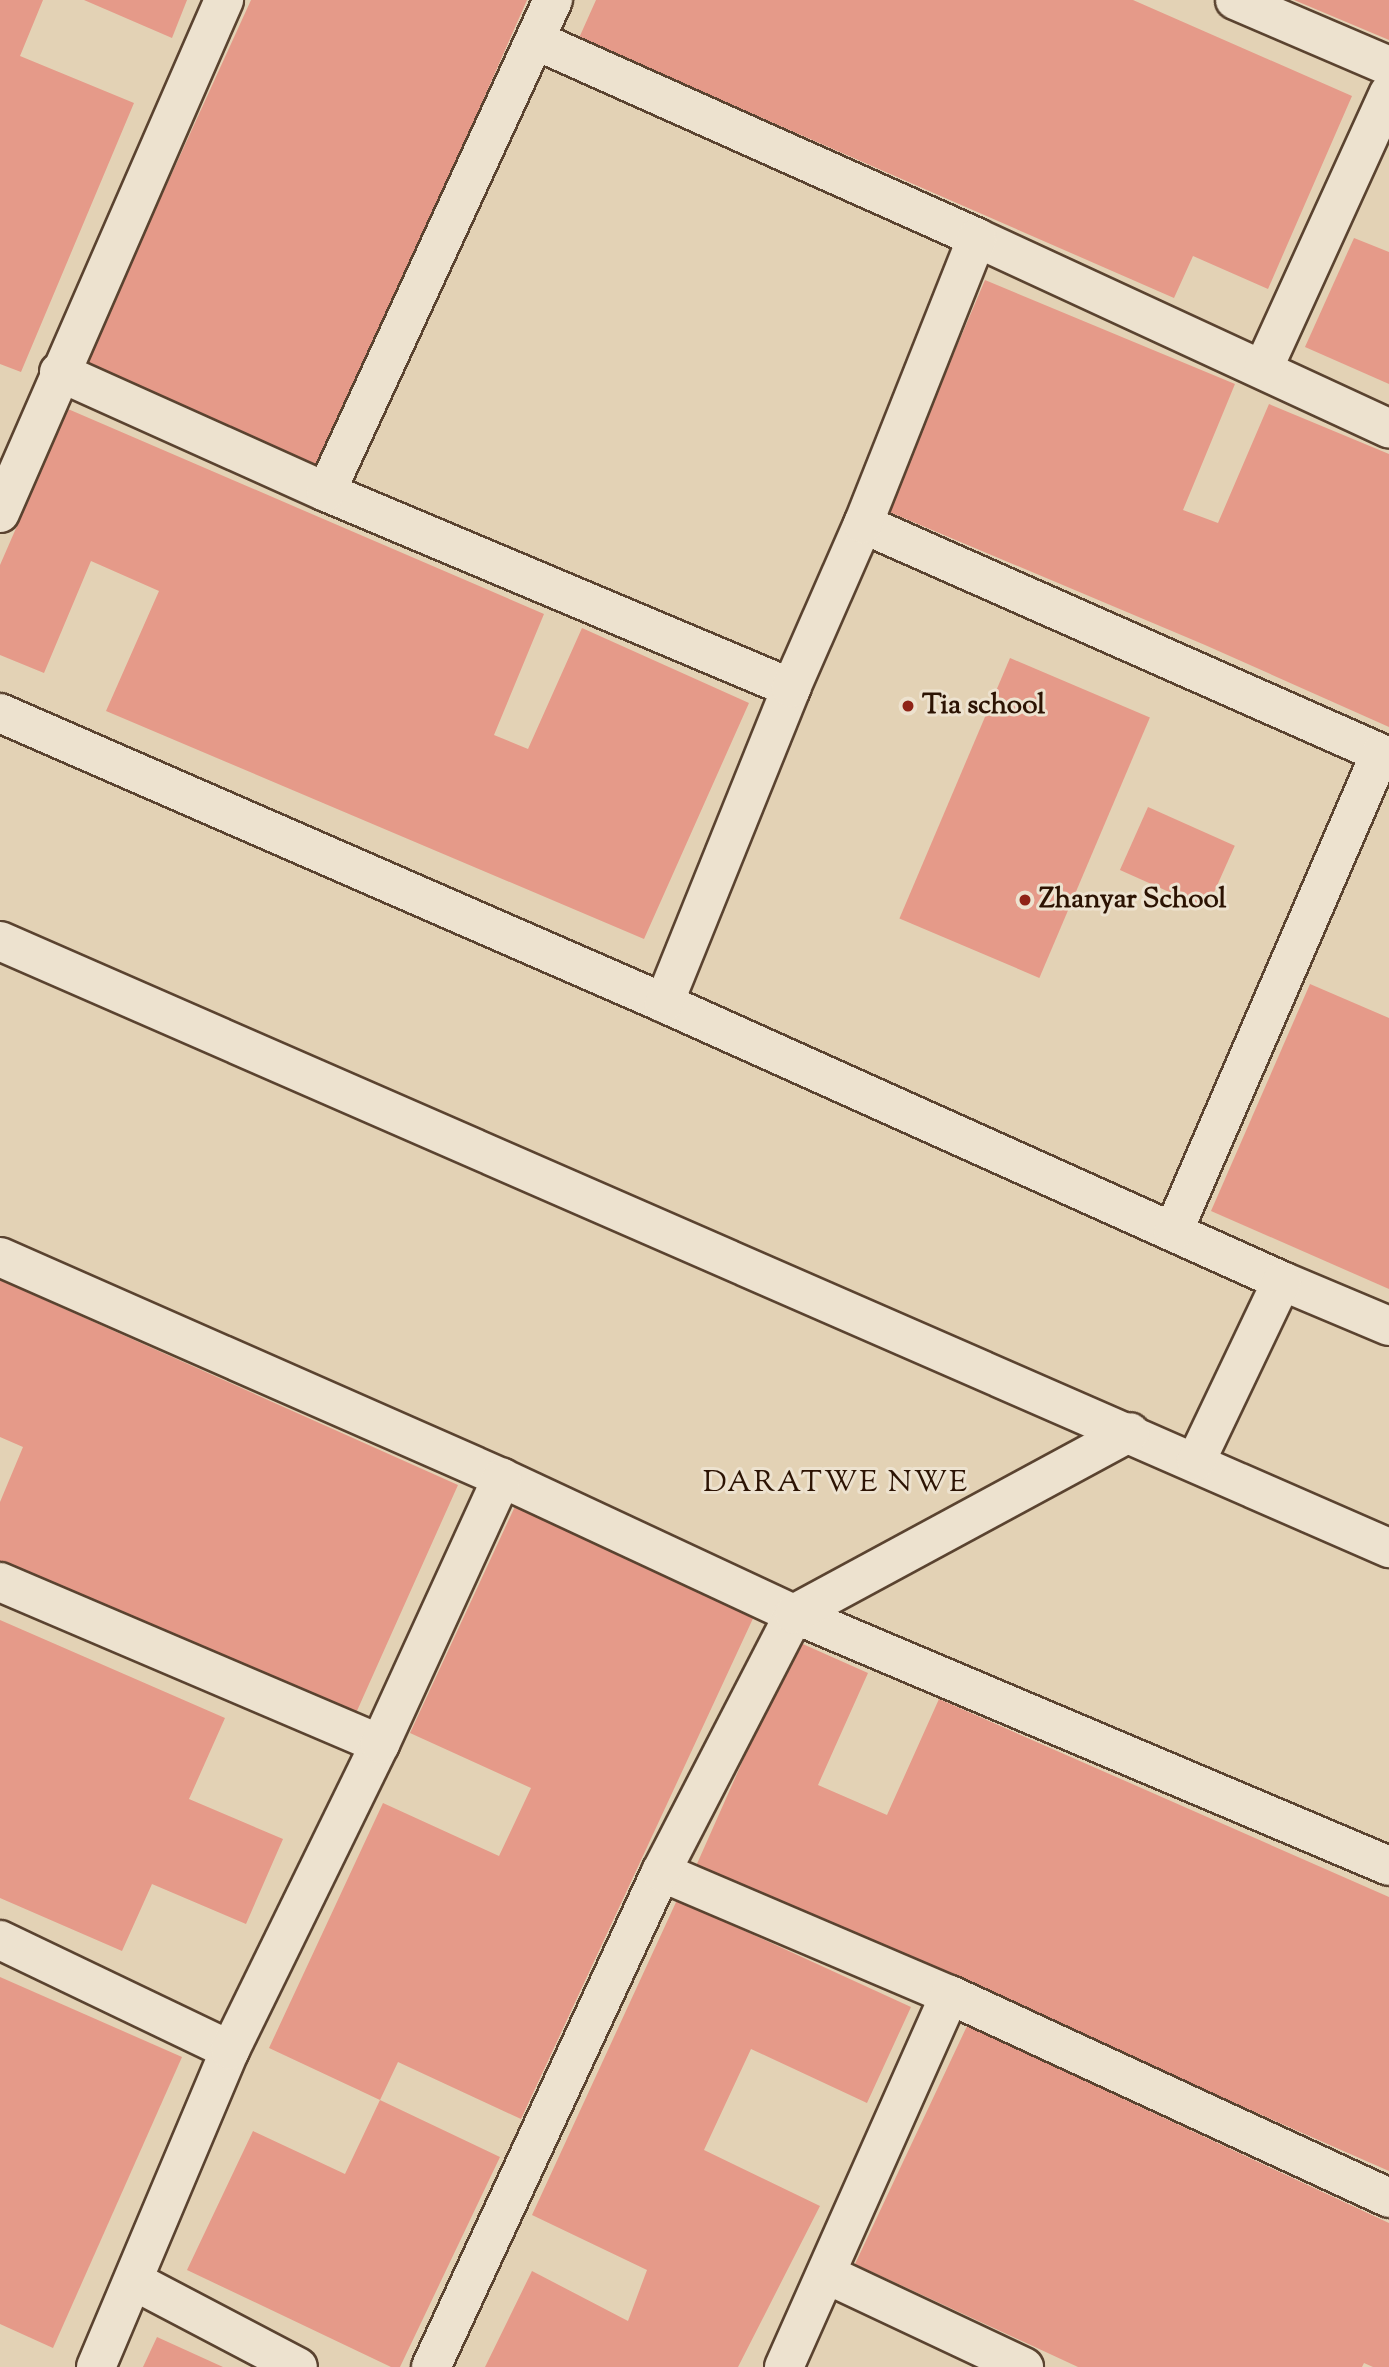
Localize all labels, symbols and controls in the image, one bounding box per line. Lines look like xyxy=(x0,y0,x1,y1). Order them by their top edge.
place label: Tia school xyxy=(922,689,1045,723)
marker: Tia school xyxy=(900,698,916,714)
place label: Zhanyar School xyxy=(1039,883,1226,917)
marker: Zhanyar School xyxy=(1017,892,1033,908)
district label: DARATWE NWE xyxy=(704,1466,968,1502)

